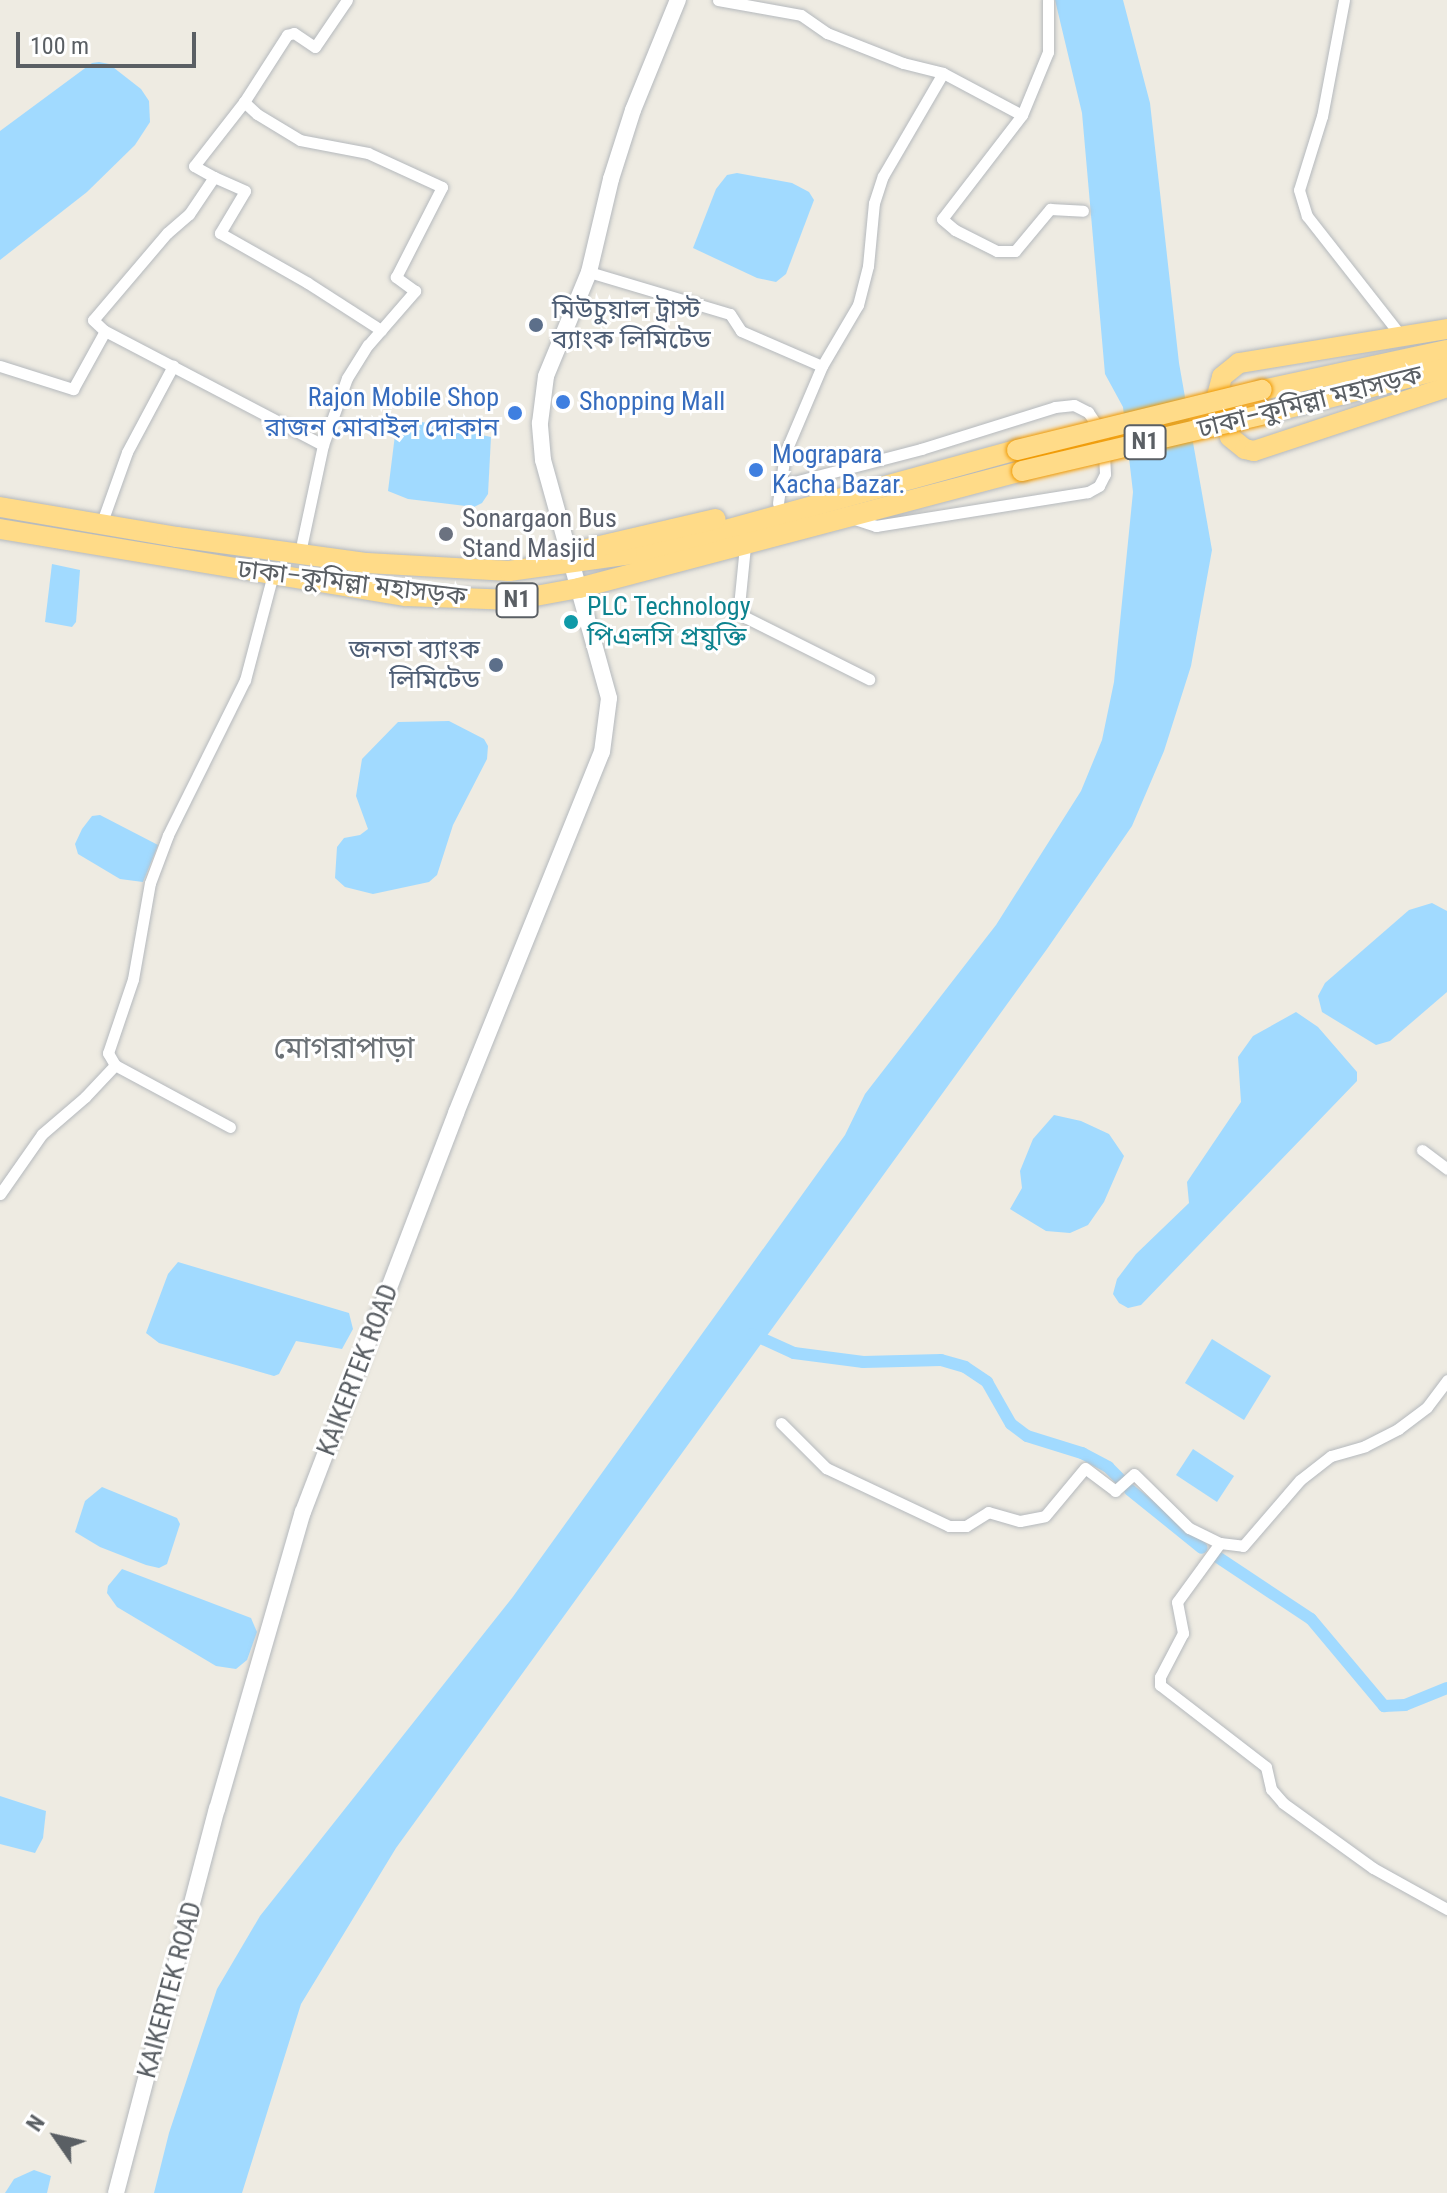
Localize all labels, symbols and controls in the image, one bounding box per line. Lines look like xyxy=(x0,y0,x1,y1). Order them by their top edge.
scale bar xyxy=(20,16,200,66)
text: 100 m xyxy=(30,32,89,60)
place label: মিউচুয়াল ট্রাস্ট ব্যাংক লিমিটেড xyxy=(552,294,711,356)
marker: মিউচুয়াল ট্রাস্ট ব্যাংক লিমিটেড xyxy=(527,316,545,334)
street label: ঢাকা–কুমিল্লা মহাসড়ক xyxy=(1194,359,1426,445)
place label: Rajon Mobile Shop রাজন মোবাইল দোকান xyxy=(265,382,499,444)
place label: Shopping Mall xyxy=(579,386,725,418)
marker: Shopping Mall xyxy=(554,393,572,411)
marker: Rajon Mobile Shop রাজন মোবাইল দোকান xyxy=(506,404,524,422)
road number: N1 xyxy=(1123,422,1167,462)
place label: Mograpara Kacha Bazar. xyxy=(772,439,905,500)
marker: Mograpara Kacha Bazar. xyxy=(747,461,765,479)
place label: Sonargaon Bus Stand Masjid xyxy=(462,503,617,564)
marker: Sonargaon Bus Stand Masjid xyxy=(437,525,455,543)
street label: ঢাকা–কুমিল্লা মহাসড়ক xyxy=(236,553,468,613)
road number: N1 xyxy=(495,580,539,620)
place label: PLC Technology পিএলসি প্রযুক্তি xyxy=(587,591,751,652)
marker: PLC Technology পিএলসি প্রযুক্তি xyxy=(562,613,580,631)
place label: জনতা ব্যাংক লিমিটেড xyxy=(349,634,480,696)
marker: জনতা ব্যাংক লিমিটেড xyxy=(487,656,505,674)
district label: মোগরাপাড়া xyxy=(273,1030,415,1066)
street label: KAIKERTEK ROAD xyxy=(311,1280,405,1460)
street label: KAIKERTEK ROAD xyxy=(131,1898,209,2082)
north arrow xyxy=(16,2097,96,2177)
text: N xyxy=(22,2111,50,2136)

